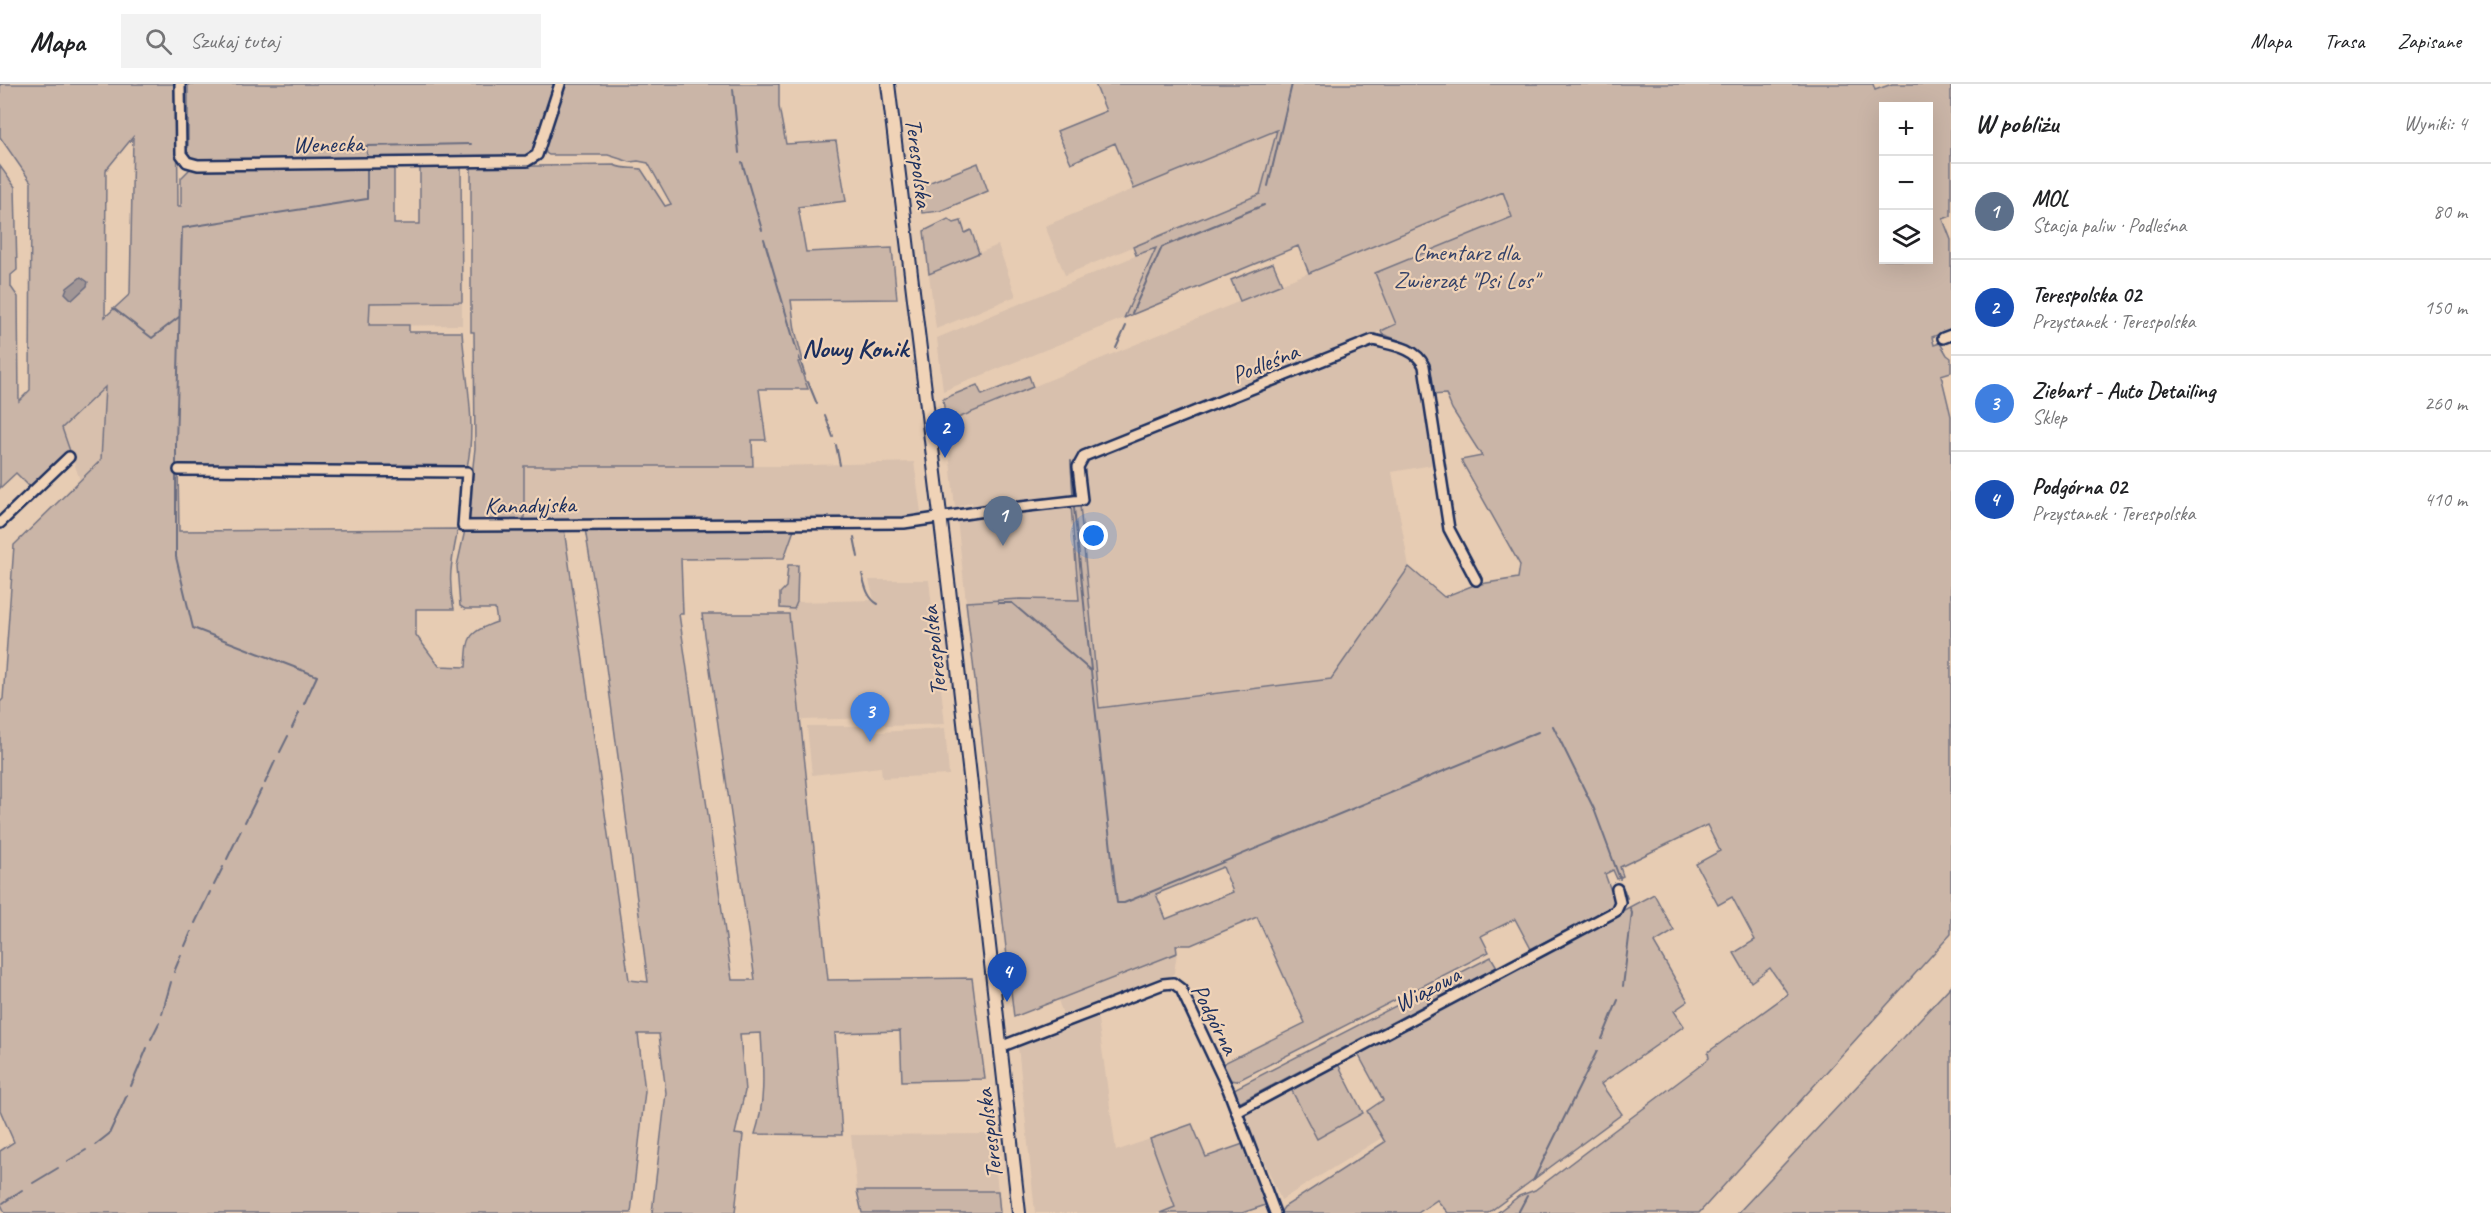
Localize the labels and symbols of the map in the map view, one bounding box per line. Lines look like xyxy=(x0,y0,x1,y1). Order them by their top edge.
street label: Terespolska xyxy=(899,116,940,211)
street label: Wenecka xyxy=(292,128,366,160)
park label: Cmentarz dla Zwierząt "Psi Los" xyxy=(1394,237,1543,295)
district label: Nowy Konik xyxy=(802,331,911,365)
street label: Podleśna xyxy=(1227,335,1304,390)
pin: 2 xyxy=(926,408,964,458)
street label: Kanadyjska xyxy=(484,489,578,521)
pin: 1 xyxy=(984,496,1022,546)
your location xyxy=(1079,521,1108,550)
street label: Terespolska xyxy=(914,603,954,697)
pin: 3 xyxy=(850,692,890,742)
pin: 4 xyxy=(988,952,1026,1002)
street label: Wiązowa xyxy=(1389,958,1467,1019)
street label: Podgórna xyxy=(1185,979,1246,1061)
street label: Terespolska xyxy=(968,1086,1009,1181)

